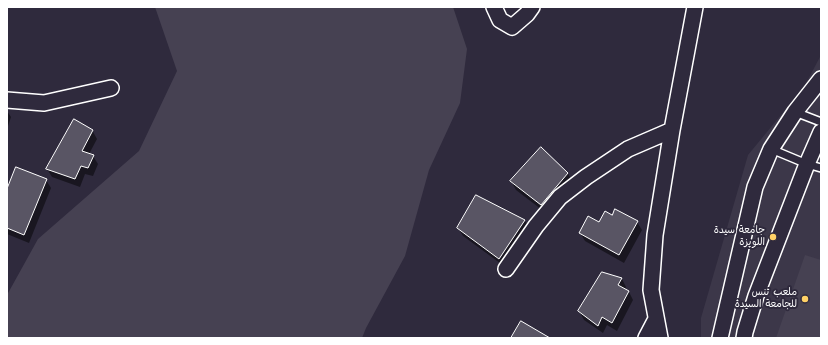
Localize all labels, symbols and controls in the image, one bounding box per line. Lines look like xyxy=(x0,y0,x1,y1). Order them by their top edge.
place label: جامعة سيدة اللويزة xyxy=(714,225,765,248)
marker: جامعة سيدة اللويزة xyxy=(768,232,778,242)
place label: ملعب تنس للجامعة السيدة xyxy=(735,287,797,310)
marker: ملعب تنس للجامعة السيدة xyxy=(800,294,810,304)

